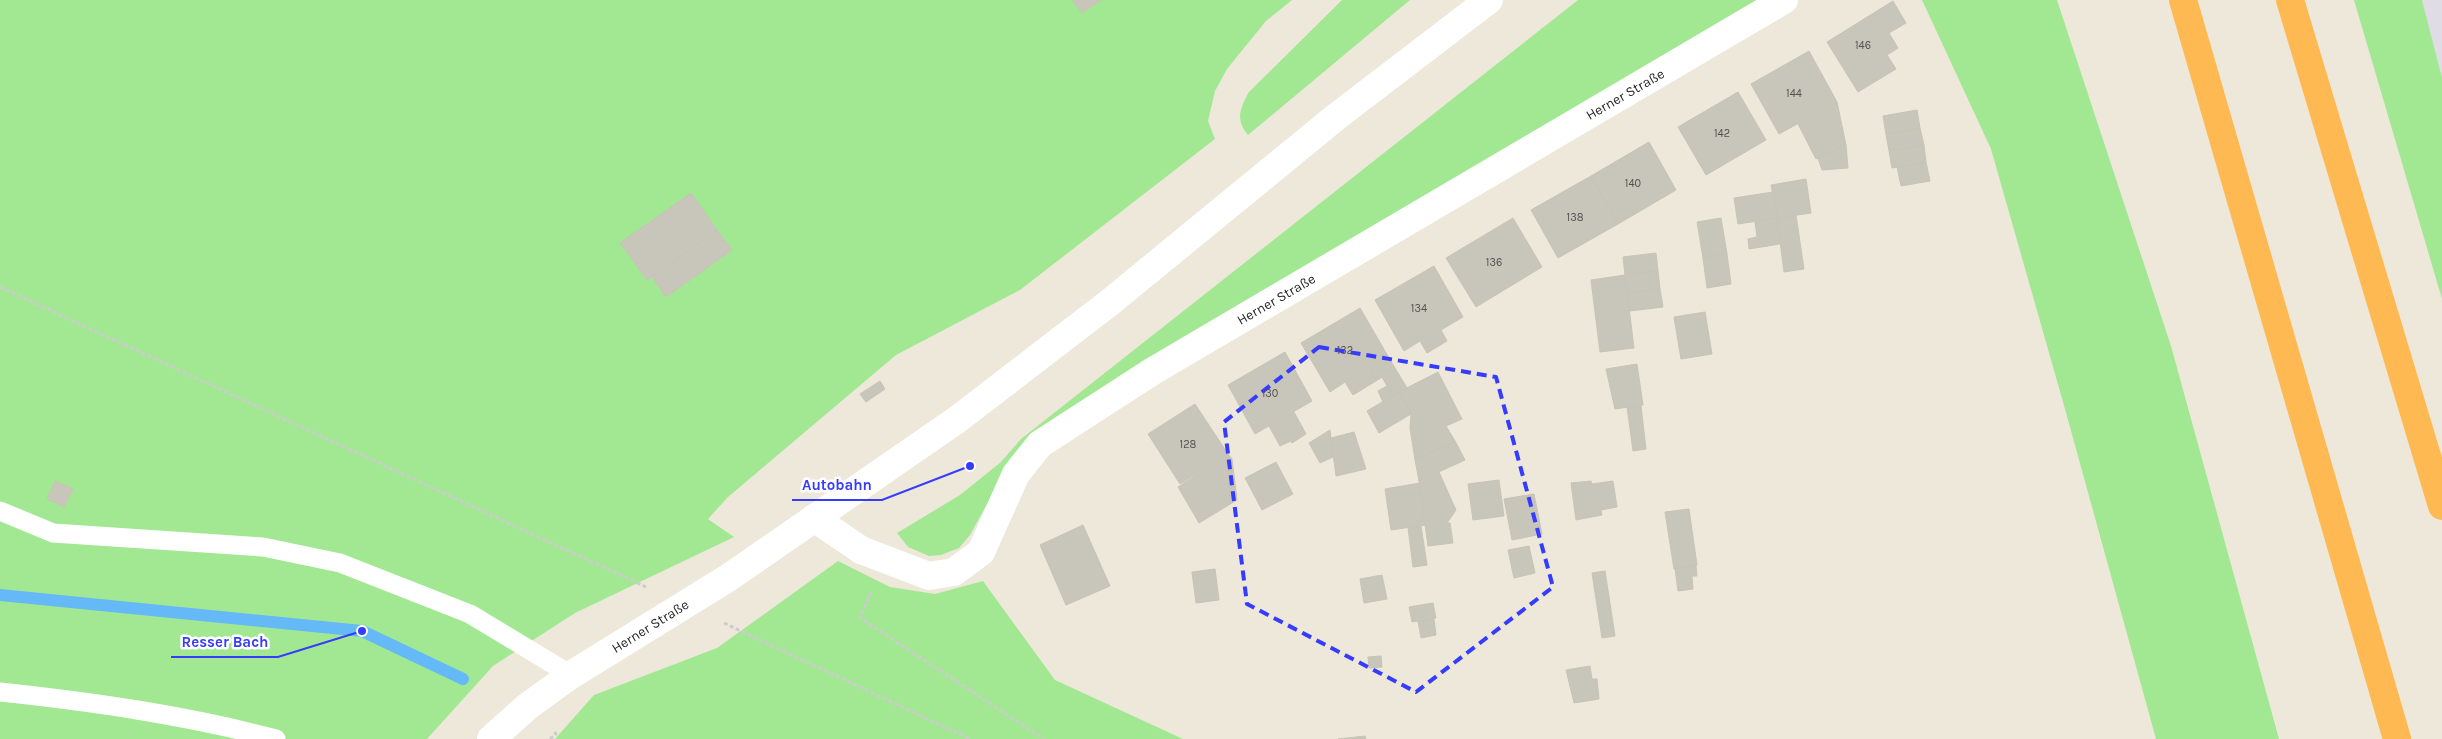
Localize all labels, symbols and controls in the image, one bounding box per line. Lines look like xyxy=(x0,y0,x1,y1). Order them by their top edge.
house number: 146 xyxy=(1855,39,1871,52)
street label: Herner Straße xyxy=(1583,65,1668,124)
house number: 144 xyxy=(1786,87,1802,100)
house number: 142 xyxy=(1714,127,1730,140)
house number: 140 xyxy=(1625,177,1641,190)
house number: 138 xyxy=(1567,211,1584,224)
house number: 136 xyxy=(1486,256,1502,269)
street label: Herner Straße xyxy=(1234,270,1319,329)
house number: 134 xyxy=(1411,302,1427,315)
house number: 132 xyxy=(1337,344,1353,357)
house number: 130 xyxy=(1262,387,1278,400)
house number: 128 xyxy=(1180,438,1197,451)
callout: Autobahn xyxy=(792,470,882,500)
text: Autobahn xyxy=(802,476,872,494)
street label: Herner Straße xyxy=(608,596,692,657)
callout: Resser Bach xyxy=(171,627,278,657)
text: Resser Bach xyxy=(182,633,268,651)

